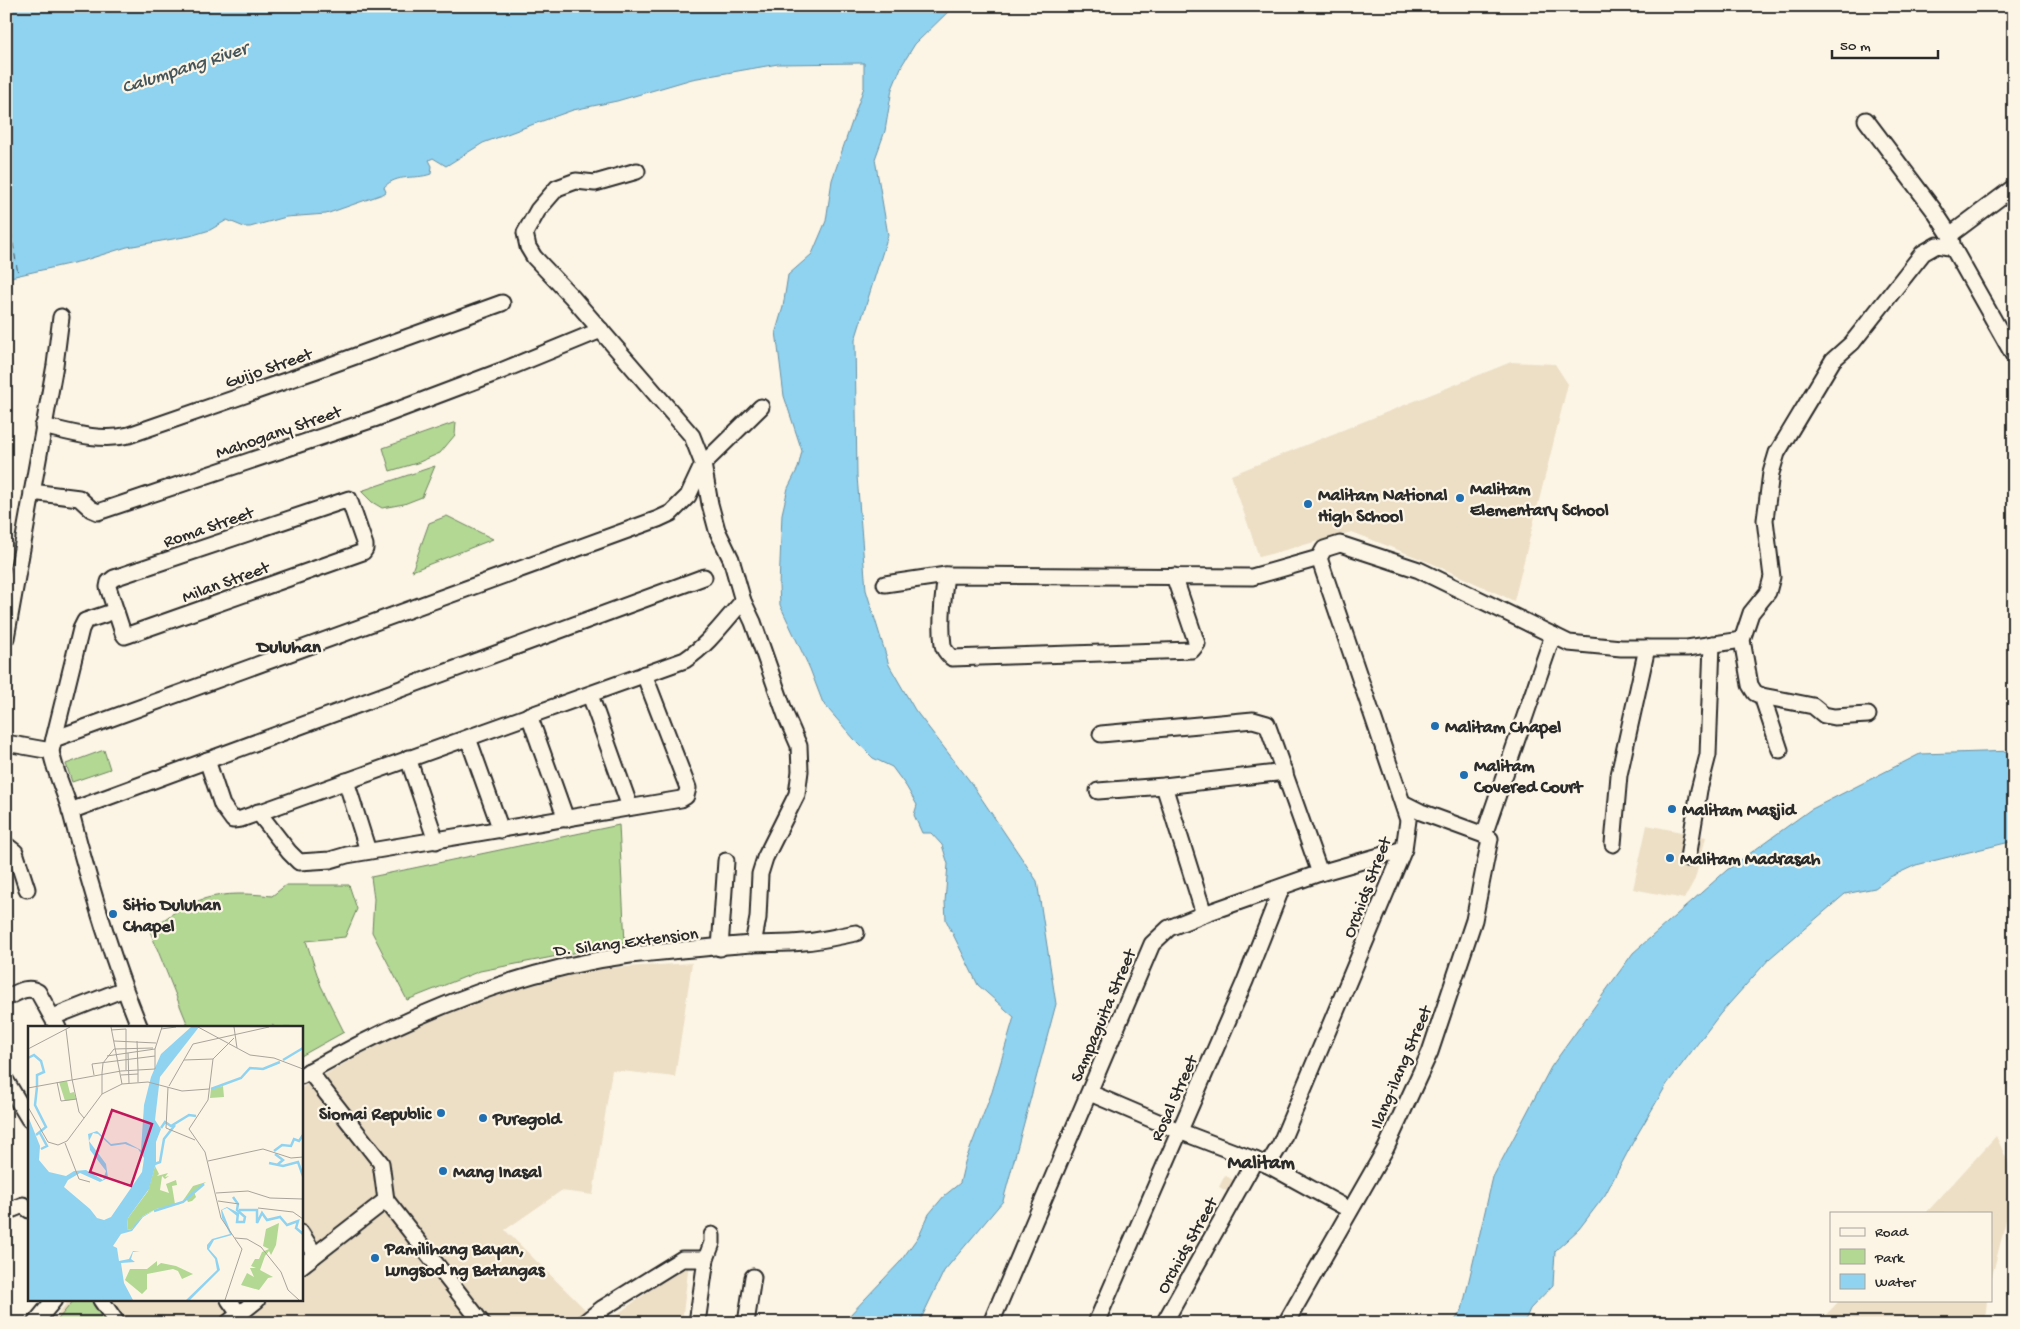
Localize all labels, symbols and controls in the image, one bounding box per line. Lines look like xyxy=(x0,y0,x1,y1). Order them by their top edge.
scale bar xyxy=(1832,28,1939,60)
water label: Calumpang River xyxy=(119,37,255,100)
text: 50 m xyxy=(1840,38,1871,56)
street label: Guijo Street xyxy=(223,344,317,394)
street label: Mahogany Street xyxy=(213,402,346,465)
place label: Malitam Elementary School xyxy=(1470,480,1609,522)
place label: Malitam National High School xyxy=(1318,486,1448,528)
marker: Malitam Elementary School xyxy=(1454,492,1466,504)
marker: Malitam National High School xyxy=(1302,498,1314,510)
street label: Roma Street xyxy=(161,503,258,554)
street label: Milan Street xyxy=(179,557,274,609)
district label: Duluhan xyxy=(255,637,322,660)
place label: Malitam Chapel xyxy=(1445,718,1561,739)
marker: Malitam Chapel xyxy=(1429,720,1441,732)
place label: Malitam Covered Court xyxy=(1473,757,1584,799)
marker: Malitam Covered Court xyxy=(1458,769,1470,781)
place label: Malitam Masjid xyxy=(1682,801,1798,822)
marker: Malitam Masjid xyxy=(1666,803,1678,815)
street label: Orchids Street xyxy=(1339,833,1398,941)
place label: Malitam Madrasah xyxy=(1680,850,1821,871)
marker: Malitam Madrasah xyxy=(1664,852,1676,864)
place label: Sitio Duluhan Chapel xyxy=(122,896,221,938)
marker: Sitio Duluhan Chapel xyxy=(107,908,119,920)
street label: D. Silang Extension xyxy=(552,924,700,963)
street label: Sampaguita Street xyxy=(1067,945,1142,1086)
street label: Ilang-ilang Street xyxy=(1367,1002,1438,1133)
inset map xyxy=(28,1026,302,1302)
street label: Rosal Street xyxy=(1147,1051,1204,1145)
place label: Siomai Republic xyxy=(319,1105,432,1126)
marker: Siomai Republic xyxy=(435,1107,447,1119)
place label: Puregold xyxy=(492,1110,564,1131)
marker: Puregold xyxy=(477,1112,489,1124)
district label: Malitam xyxy=(1227,1153,1295,1176)
place label: Mang Inasal xyxy=(453,1163,542,1184)
marker: Mang Inasal xyxy=(437,1165,449,1177)
street label: Orchids Street xyxy=(1153,1193,1224,1298)
legend xyxy=(1830,1212,1992,1302)
text: Road xyxy=(1875,1224,1909,1242)
place label: Pamilihang Bayan, Lungsod ng Batangas xyxy=(384,1240,546,1282)
text: Park xyxy=(1874,1250,1905,1268)
marker: Pamilihang Bayan, Lungsod ng Batangas xyxy=(369,1252,381,1264)
text: Water xyxy=(1875,1274,1917,1292)

